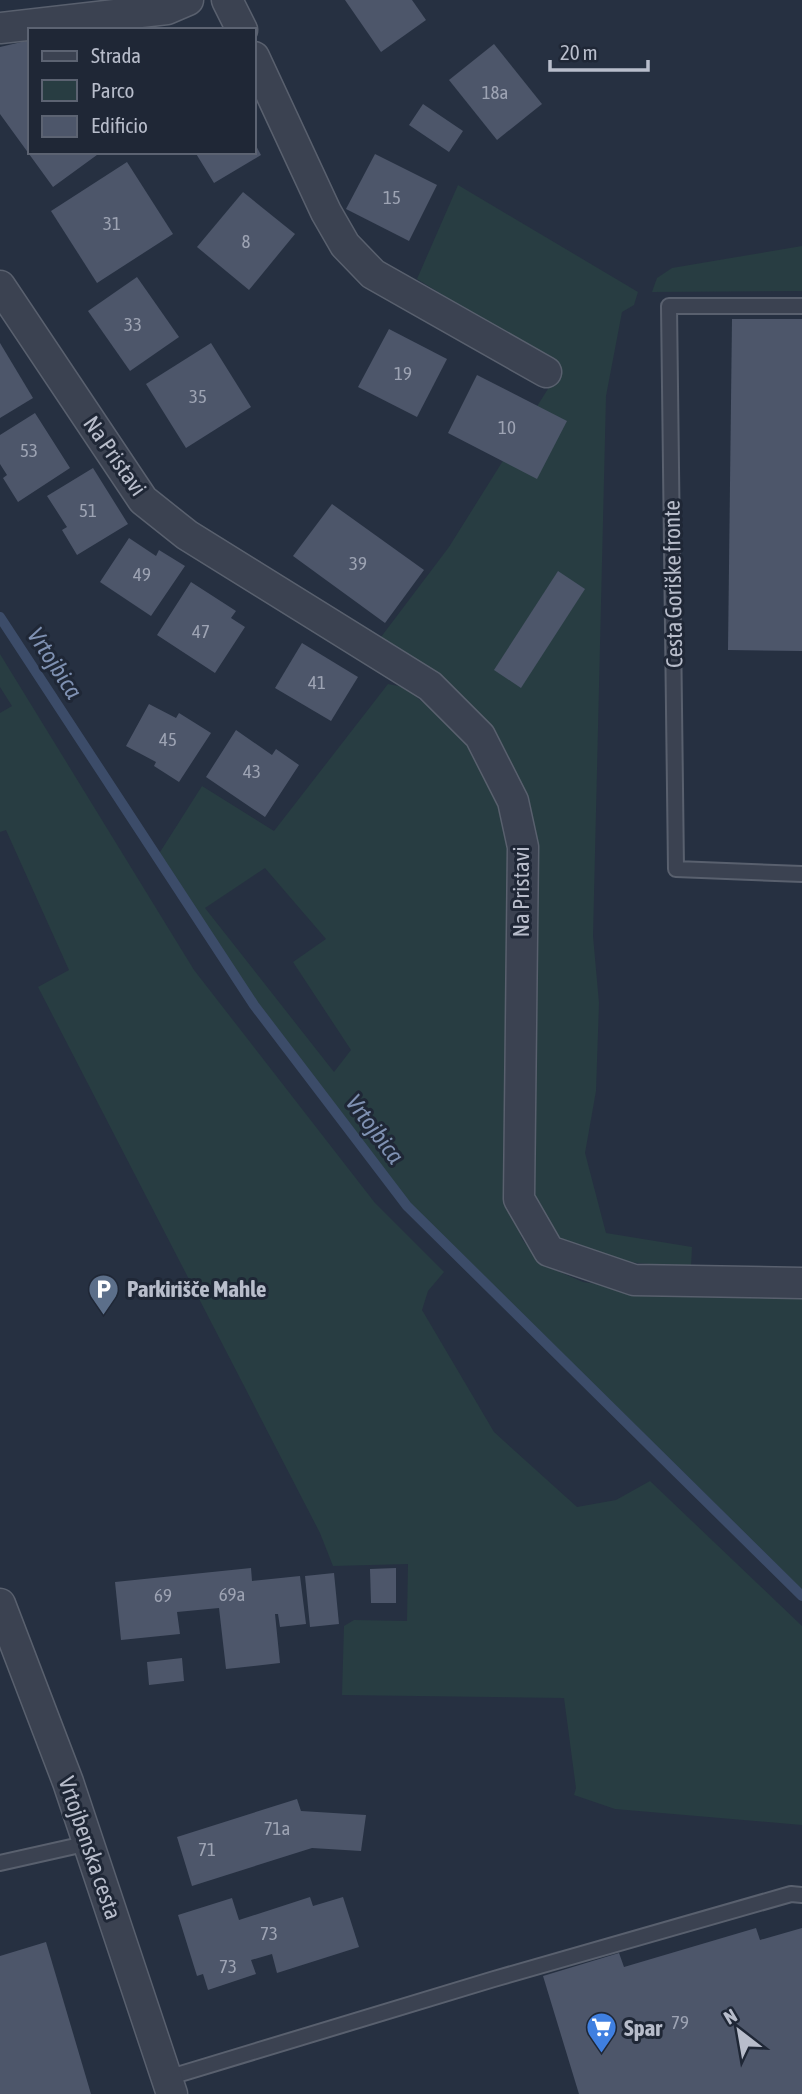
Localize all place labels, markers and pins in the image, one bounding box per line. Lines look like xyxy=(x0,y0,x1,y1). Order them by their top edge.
parking icon: Parkirišče Mahle xyxy=(87,1272,121,1316)
place label: Parkirišče Mahle xyxy=(127,1276,266,1302)
supermarket icon: Spar xyxy=(584,2011,618,2055)
place label: Spar xyxy=(624,2015,663,2041)

